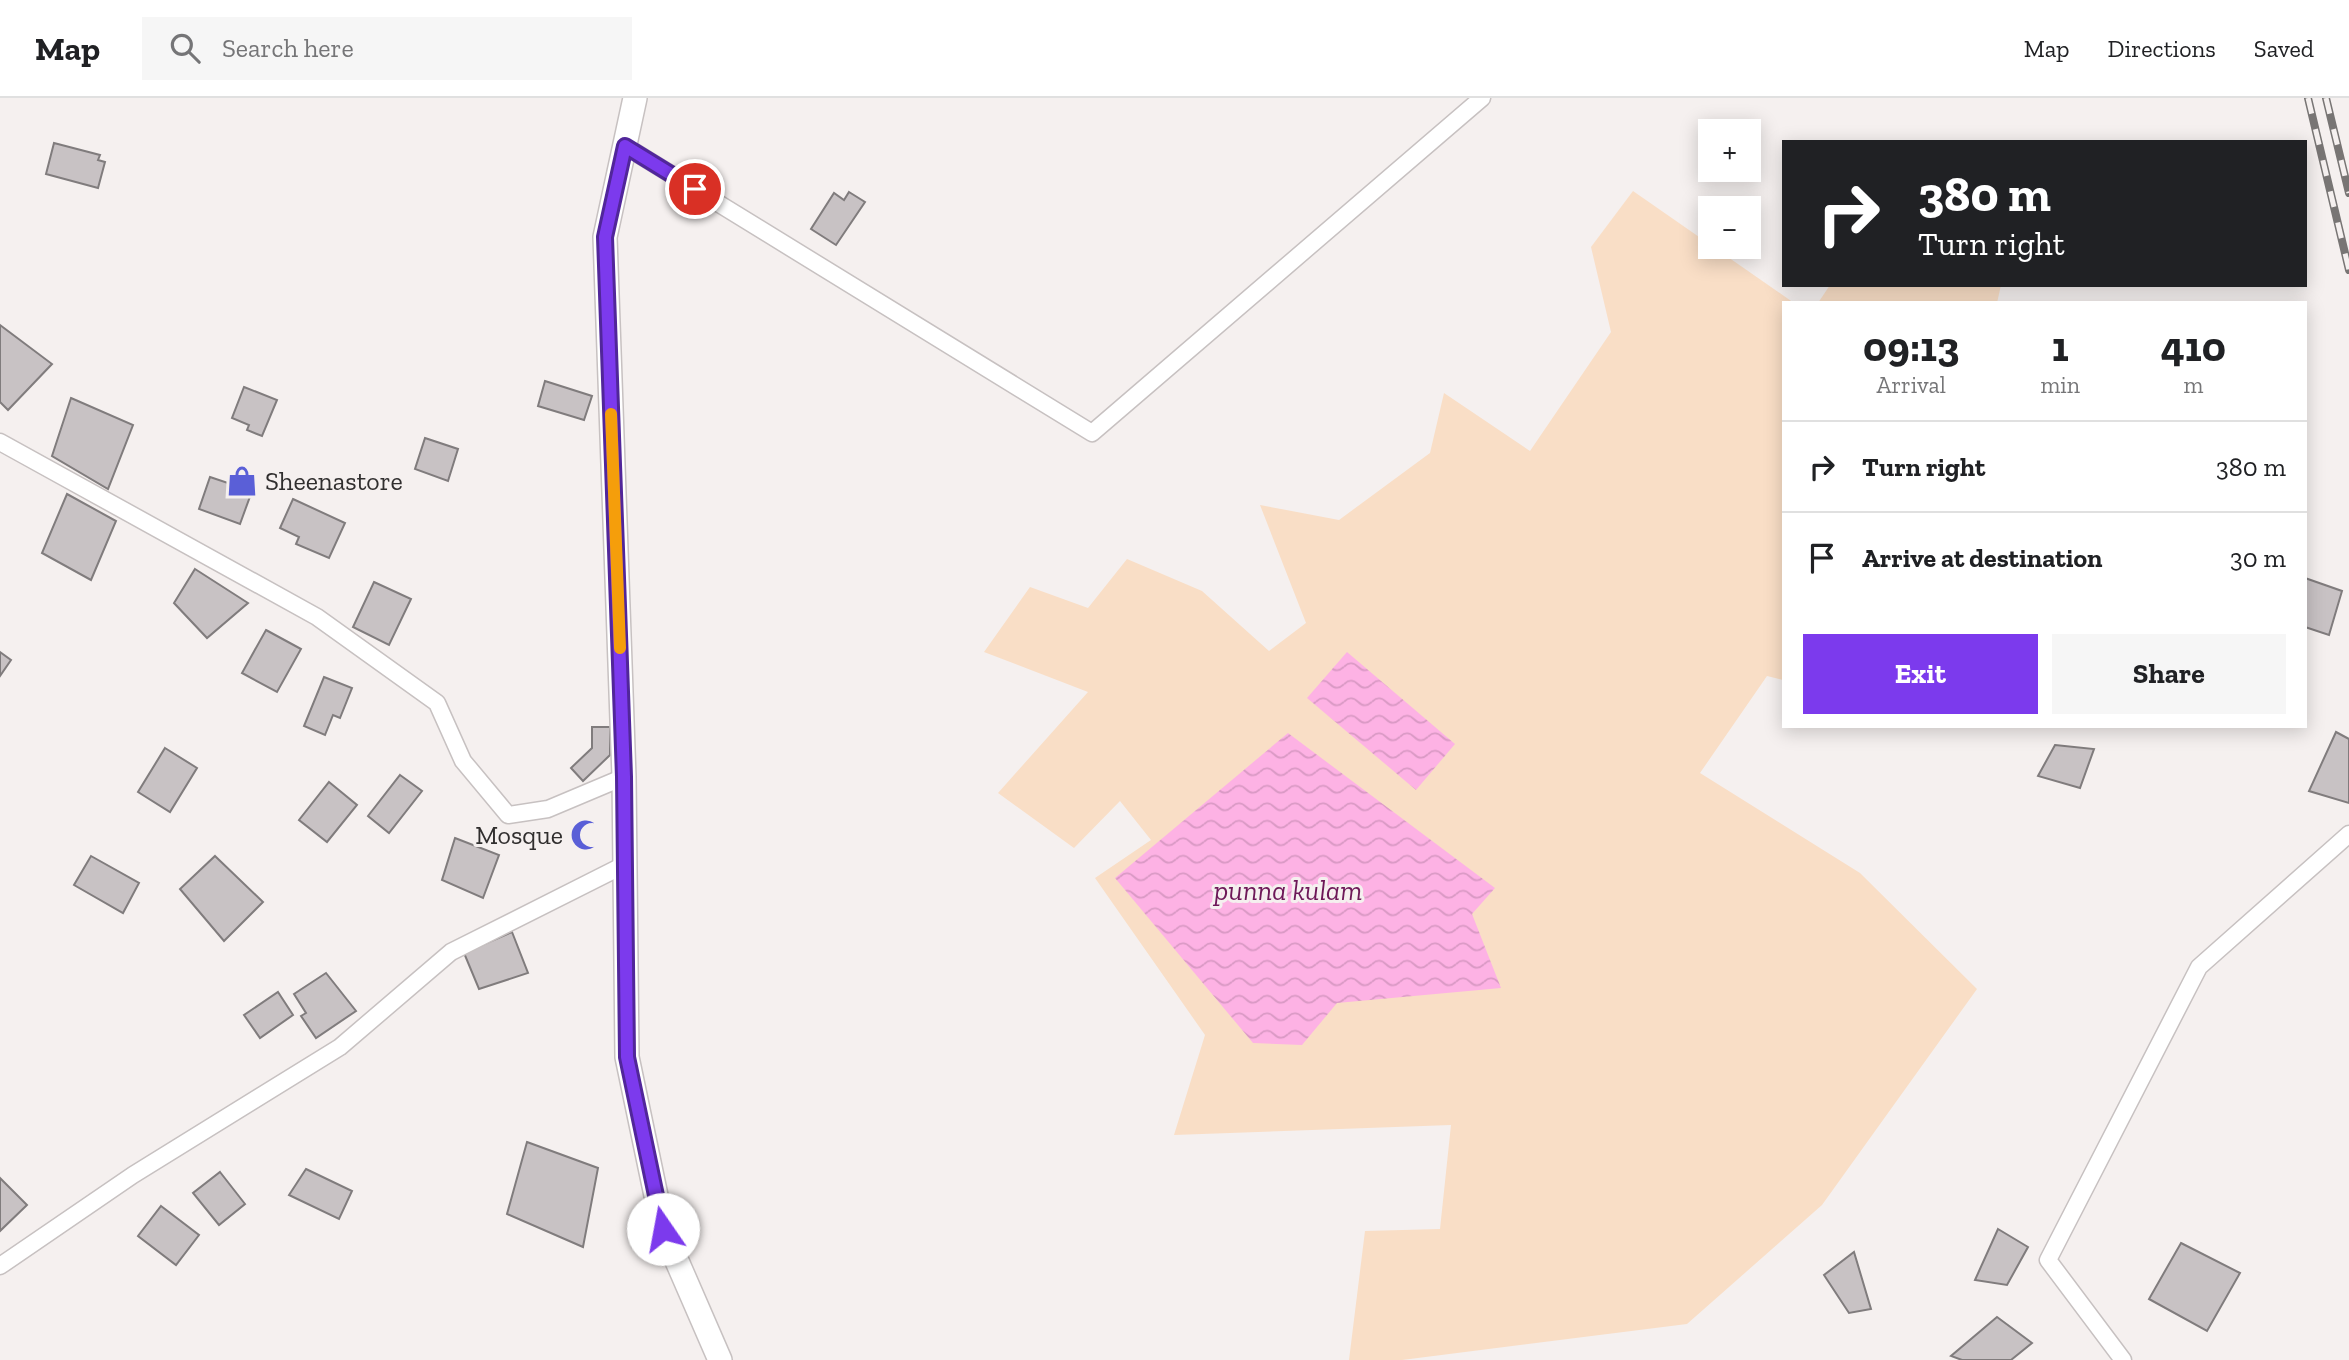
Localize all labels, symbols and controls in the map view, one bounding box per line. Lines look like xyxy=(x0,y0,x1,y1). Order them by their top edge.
search box xyxy=(142,17,632,80)
text: Map xyxy=(35,29,100,68)
icon: search xyxy=(166,29,204,67)
text: Search here xyxy=(222,32,354,64)
text: Map xyxy=(2024,34,2070,63)
text: Directions xyxy=(2108,34,2216,63)
text: Saved xyxy=(2254,34,2314,63)
map controls xyxy=(1698,119,1761,259)
button: + xyxy=(1698,119,1761,182)
pin xyxy=(665,159,725,219)
text: 380 m xyxy=(1918,165,2051,224)
icon: right xyxy=(1803,168,1894,259)
icon: arrive xyxy=(676,170,714,208)
button: − xyxy=(1698,196,1761,259)
text: Turn right xyxy=(1918,225,2065,263)
text: 09:13 xyxy=(1863,321,1959,372)
text: 1 xyxy=(2052,321,2069,372)
text: 410 xyxy=(2161,321,2226,372)
text: Arrival xyxy=(1877,371,1946,399)
text: min xyxy=(2040,371,2080,399)
text: m xyxy=(2183,371,2203,399)
icon: right xyxy=(1803,448,1841,486)
text: Turn right xyxy=(1862,451,1985,483)
text: 380 m xyxy=(2216,451,2286,483)
shop icon: Sheenastore xyxy=(225,464,259,498)
place label: Sheenastore xyxy=(265,465,403,497)
icon: arrive xyxy=(1803,539,1841,577)
text: Arrive at destination xyxy=(1862,542,2102,574)
text: 30 m xyxy=(2230,542,2286,574)
button: Exit xyxy=(1803,634,2038,714)
button: Share xyxy=(2052,634,2286,714)
mosque icon: Mosque xyxy=(569,818,603,852)
place label: Mosque xyxy=(475,819,563,851)
water label: punna kulam xyxy=(1213,874,1362,907)
position arrow xyxy=(626,1192,700,1266)

